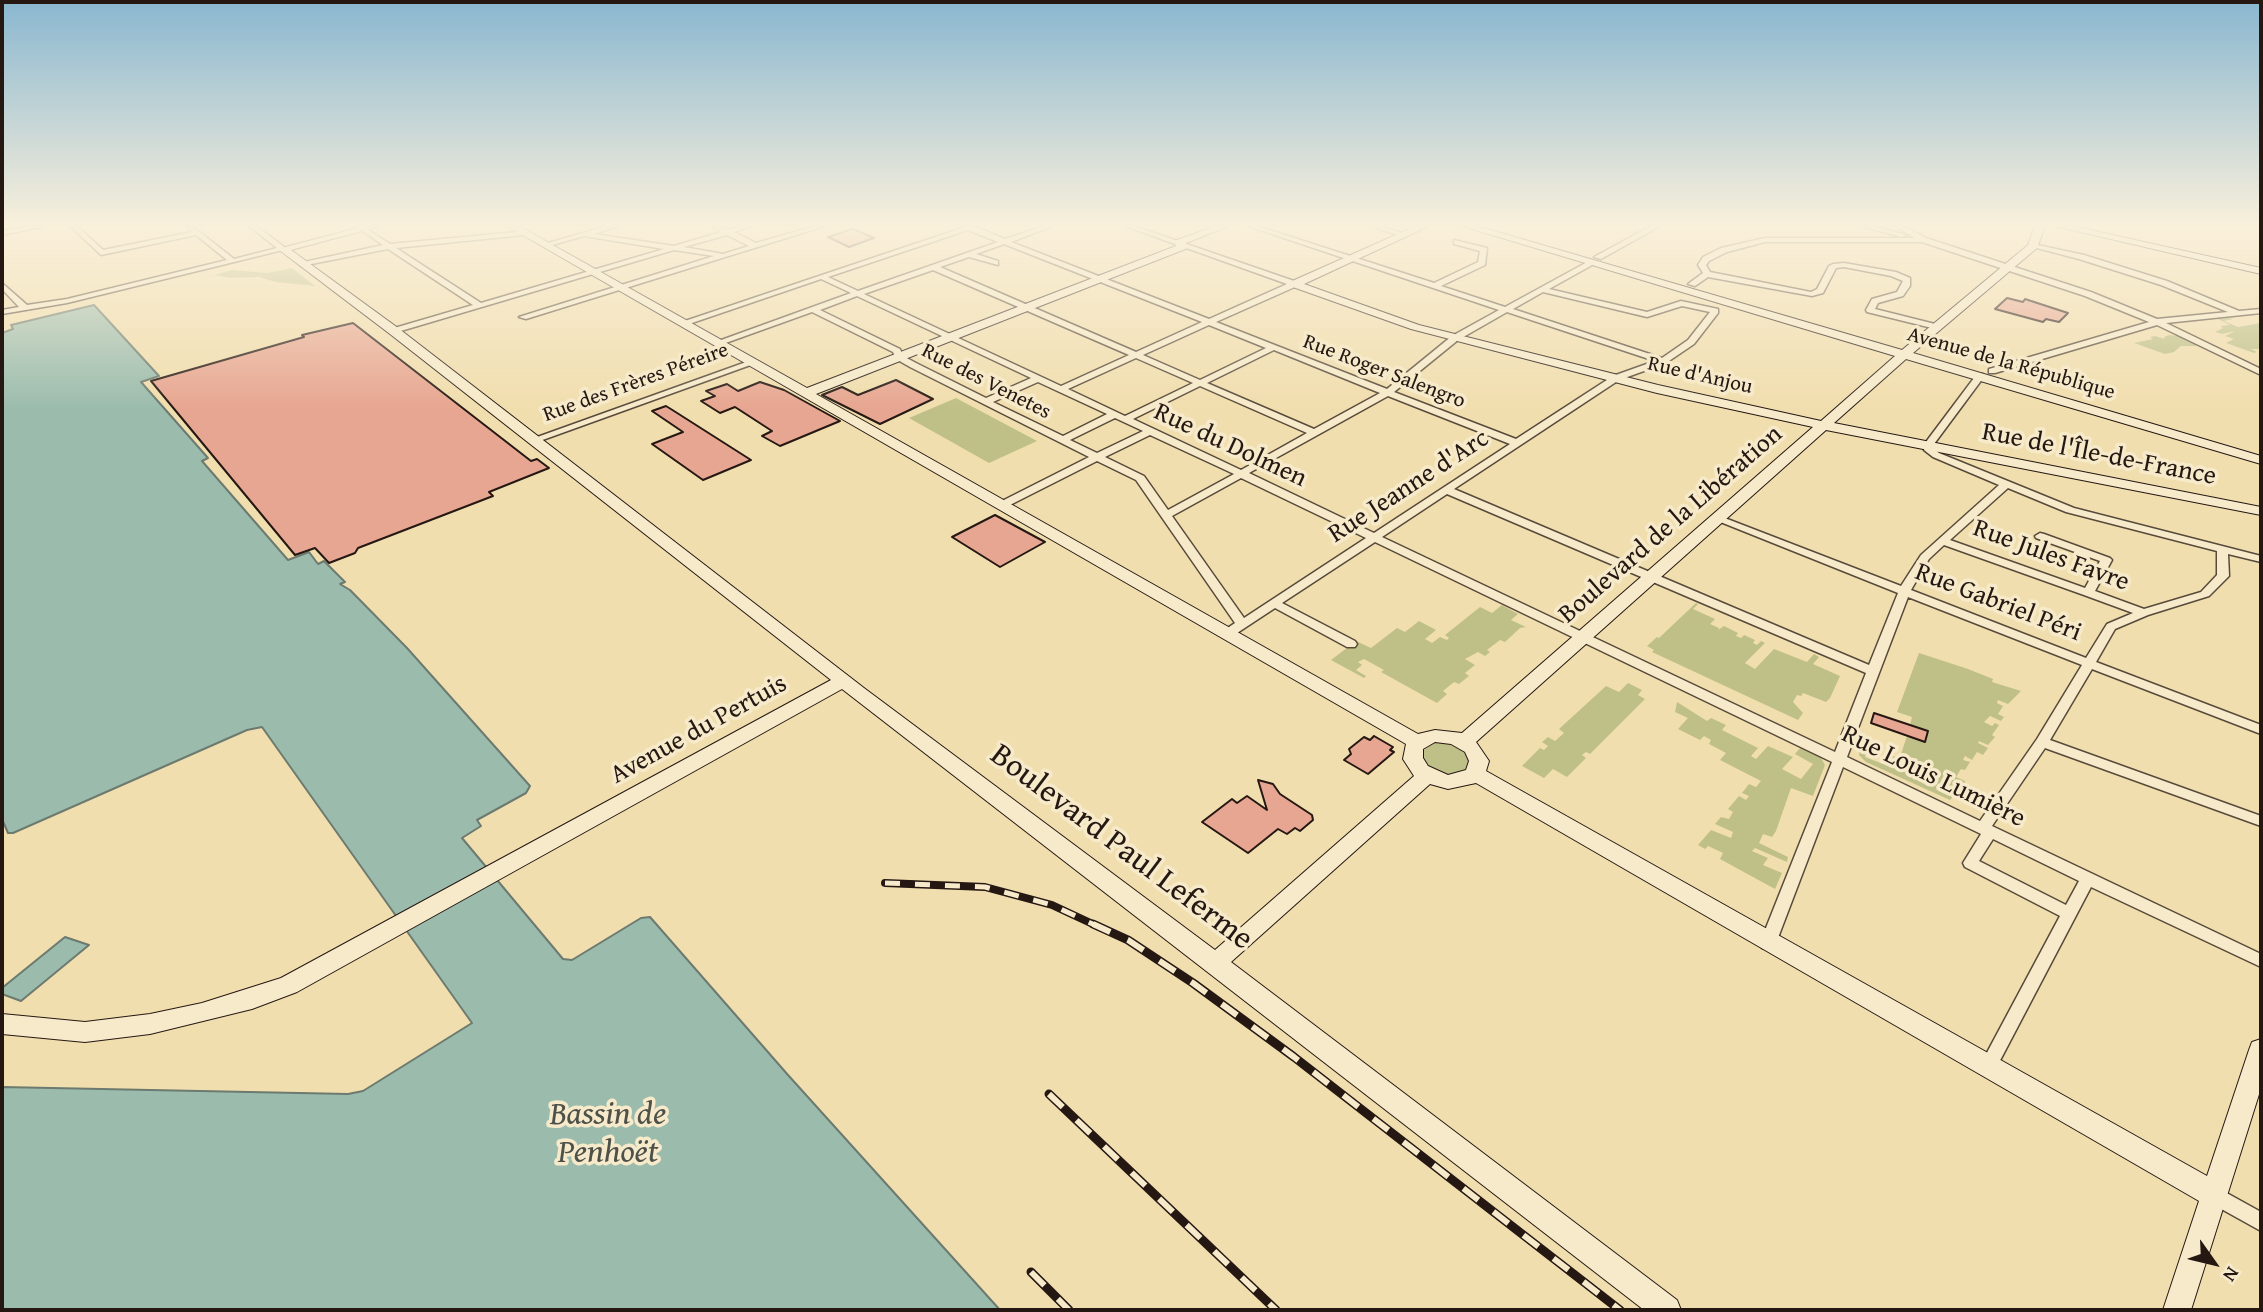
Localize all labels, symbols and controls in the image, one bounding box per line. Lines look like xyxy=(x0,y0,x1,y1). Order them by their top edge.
street label: Avenue de la République xyxy=(1904,322,2118,406)
street label: Rue Roger Salengro xyxy=(1299,330,1469,414)
street label: Rue des Frères Péreire xyxy=(540,338,732,428)
street label: Rue des Venetes xyxy=(917,339,1055,425)
street label: Rue d'Anjou xyxy=(1645,352,1755,400)
street label: Rue du Dolmen xyxy=(1149,397,1311,495)
street label: Rue de l'Île-de-France xyxy=(1979,417,2219,493)
street label: Boulevard de la Libération xyxy=(1553,419,1789,631)
street label: Rue Jeanne d'Arc xyxy=(1323,424,1495,550)
street label: Rue Jules Favre xyxy=(1969,513,2133,599)
street label: Rue Gabriel Péri xyxy=(1911,557,2085,649)
street label: Avenue du Pertuis xyxy=(605,669,793,791)
street label: Rue Louis Lumière xyxy=(1836,719,2030,835)
street label: Boulevard Paul Leferme xyxy=(982,737,1260,959)
water label: Bassin de Penhoët xyxy=(550,1096,666,1174)
north arrow xyxy=(2179,1228,2249,1298)
text: N xyxy=(2216,1262,2247,1288)

